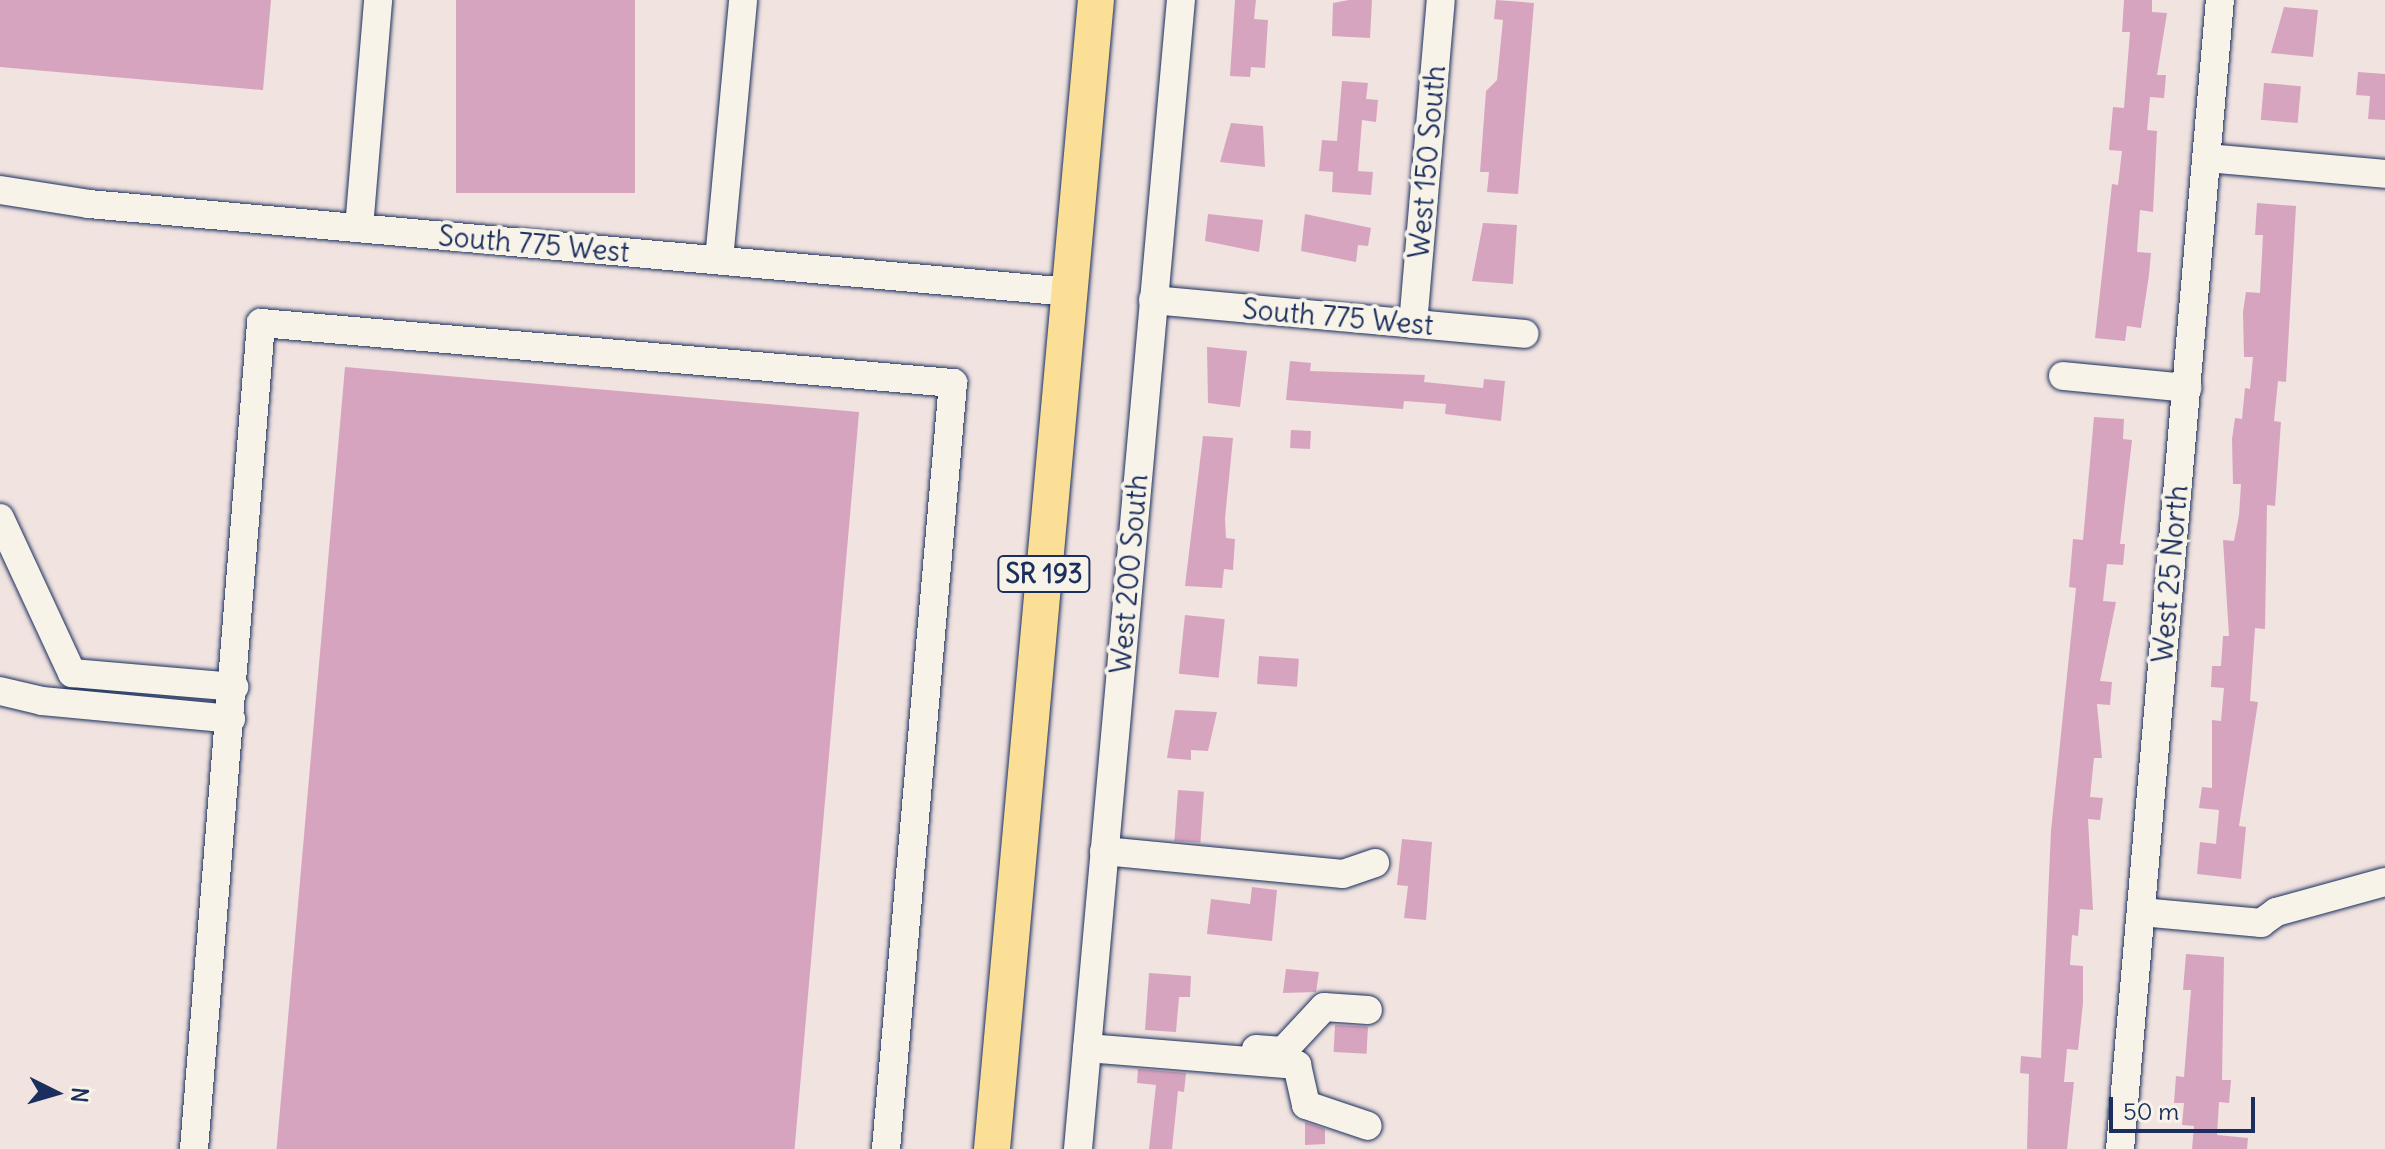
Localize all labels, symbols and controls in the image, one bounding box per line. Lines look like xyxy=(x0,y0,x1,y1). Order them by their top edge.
street label: West 150 South xyxy=(1402,64,1452,260)
street label: South 775 West xyxy=(437,219,631,269)
street label: South 775 West xyxy=(1241,292,1435,342)
street label: West 200 South xyxy=(1104,473,1154,675)
street label: West 25 North xyxy=(2145,484,2195,664)
road number: SR 193 xyxy=(996,552,1092,596)
north arrow xyxy=(16,1053,96,1133)
scale bar xyxy=(2113,1081,2259,1131)
text: N xyxy=(65,1086,95,1104)
text: 50 m xyxy=(2123,1096,2179,1126)

